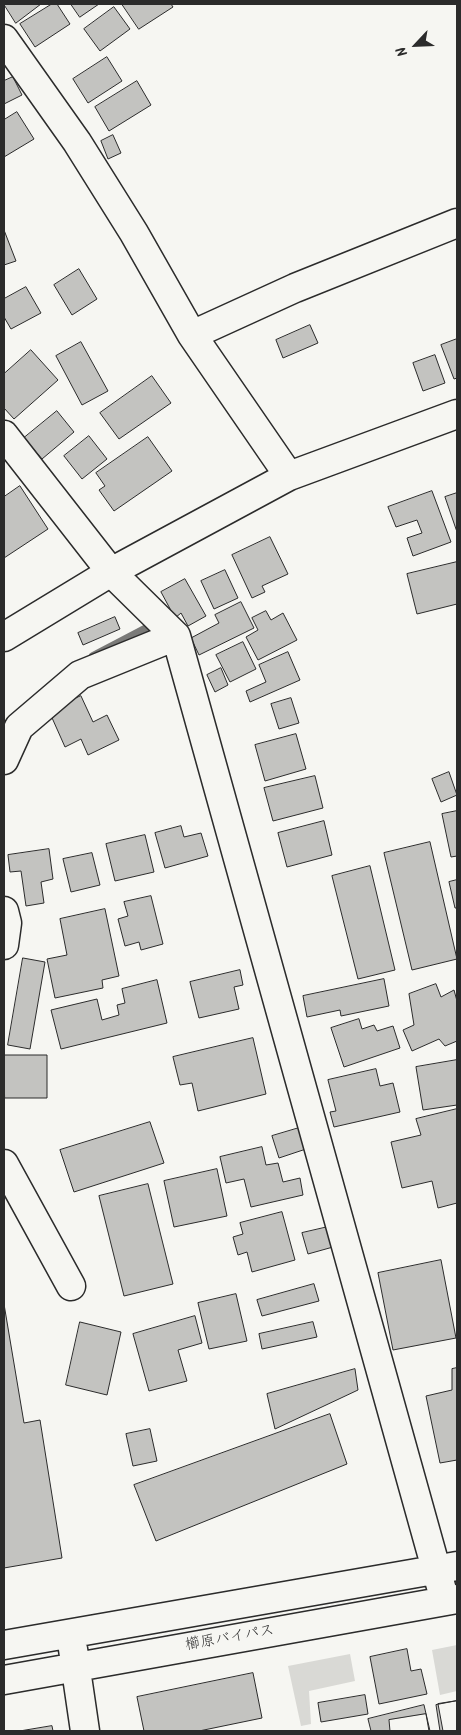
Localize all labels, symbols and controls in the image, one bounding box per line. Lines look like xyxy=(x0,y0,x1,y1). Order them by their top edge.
north arrow xyxy=(391,20,441,70)
text: N xyxy=(391,43,414,60)
street label: 櫛原バイパス xyxy=(184,1622,276,1656)

